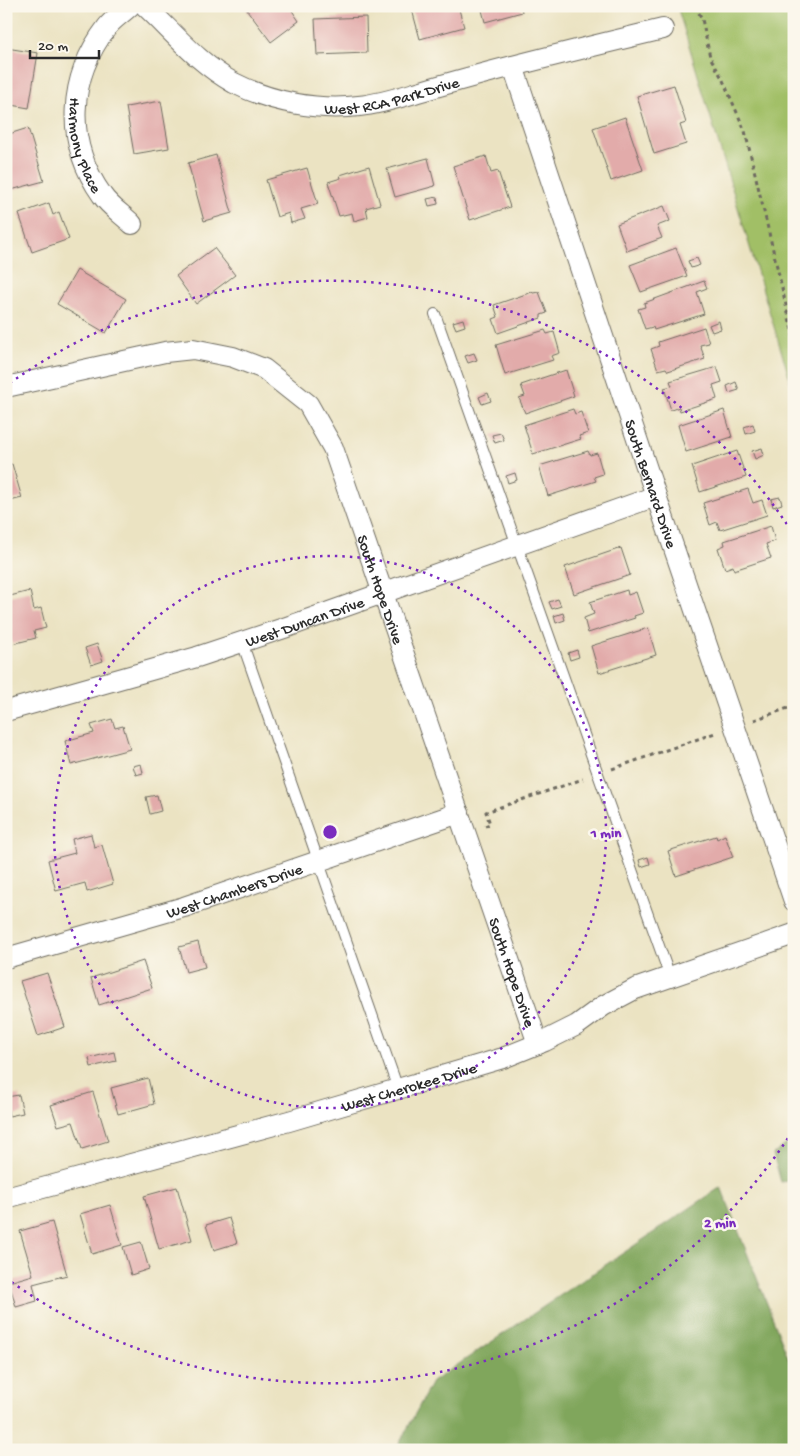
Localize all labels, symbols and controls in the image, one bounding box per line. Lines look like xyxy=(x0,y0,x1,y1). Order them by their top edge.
scale bar xyxy=(30,28,99,60)
text: 20 m xyxy=(38,38,68,56)
street label: West RCA Park Drive xyxy=(324,74,463,120)
street label: Harmony Place xyxy=(62,97,105,198)
street label: South Bernard Drive xyxy=(618,418,679,552)
street label: South Hope Drive xyxy=(351,533,406,648)
street label: West Duncan Drive xyxy=(244,594,368,653)
centre of rings xyxy=(321,823,339,841)
text: 1 min xyxy=(590,825,622,843)
street label: West Chambers Drive xyxy=(165,861,306,925)
street label: South Hope Drive xyxy=(482,916,538,1031)
street label: West Cherokee Drive xyxy=(340,1060,480,1118)
text: 2 min xyxy=(704,1215,737,1233)

